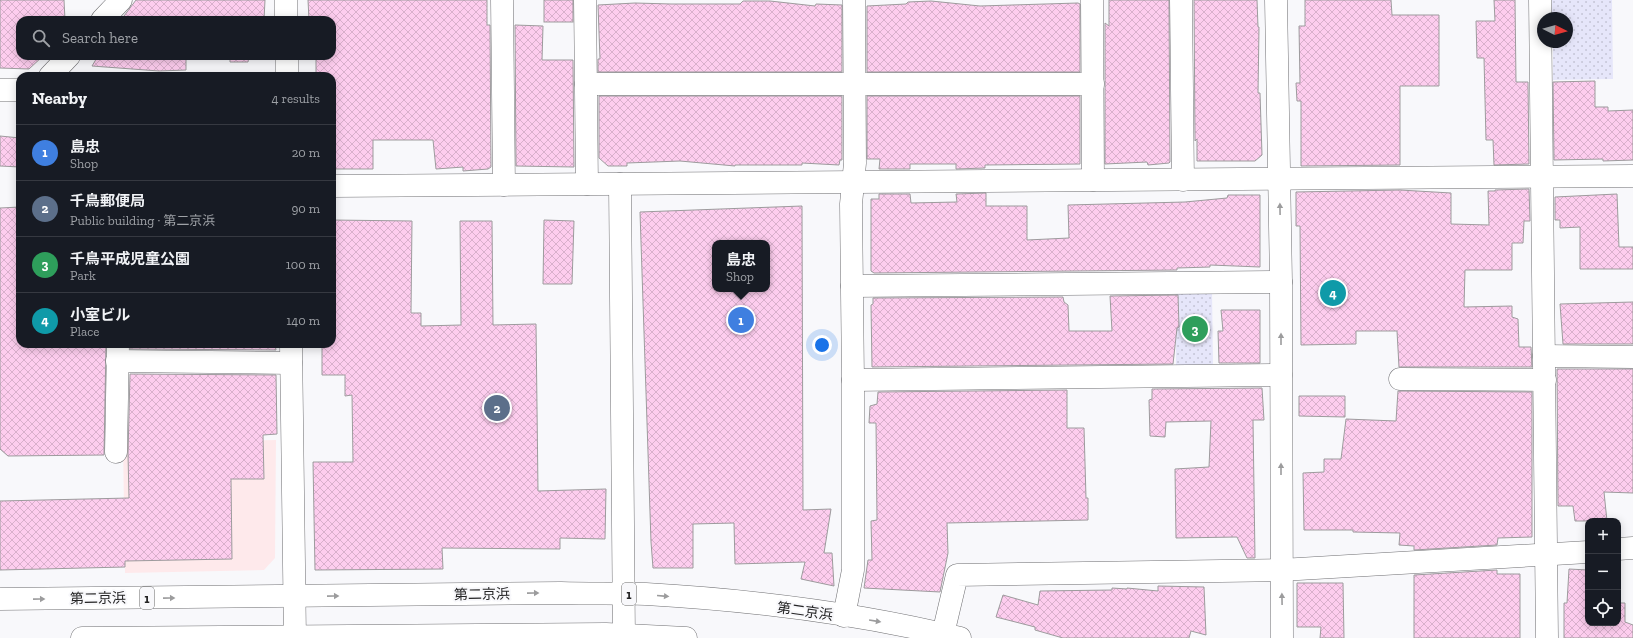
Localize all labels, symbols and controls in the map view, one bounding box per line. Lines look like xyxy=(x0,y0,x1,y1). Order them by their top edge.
north arrow xyxy=(1537,12,1573,48)
search box xyxy=(16,16,336,60)
icon: search xyxy=(30,27,52,49)
text: Search here xyxy=(62,29,138,47)
text: Nearby xyxy=(32,88,87,108)
text: 4 results xyxy=(272,91,320,106)
text: 島忠 xyxy=(70,138,100,156)
text: 1 xyxy=(42,145,48,160)
text: 20 m xyxy=(292,145,320,160)
text: Shop xyxy=(70,156,98,171)
text: 千鳥郵便局 xyxy=(70,192,145,210)
text: 2 xyxy=(42,201,48,216)
text: 90 m xyxy=(291,201,320,216)
one-way arrow xyxy=(1276,203,1283,215)
text: Public building · 第二京浜 xyxy=(70,213,215,228)
popup xyxy=(712,240,770,292)
text: 千鳥平成児童公園 xyxy=(70,250,190,268)
text: 島忠 xyxy=(726,251,756,269)
text: 3 xyxy=(42,257,48,272)
text: 100 m xyxy=(286,257,320,272)
text: Park xyxy=(70,268,96,283)
text: Shop xyxy=(726,269,754,284)
pin: 4 xyxy=(1320,278,1346,308)
pin: 1 xyxy=(728,305,754,335)
text: 小室ビル xyxy=(70,306,130,324)
text: 4 xyxy=(41,313,49,328)
text: 140 m xyxy=(286,313,320,328)
pin: 3 xyxy=(1182,314,1208,344)
text: Place xyxy=(70,324,99,339)
one-way arrow xyxy=(1278,332,1284,345)
your location xyxy=(812,335,832,355)
pin: 2 xyxy=(484,393,510,423)
one-way arrow xyxy=(1278,462,1284,475)
map controls xyxy=(1585,518,1621,626)
button: + xyxy=(1585,518,1621,554)
button: − xyxy=(1585,554,1621,590)
road number: 1 xyxy=(622,583,636,605)
street label: 第二京浜 xyxy=(454,586,510,603)
road number: 1 xyxy=(140,587,154,609)
street label: 第二京浜 xyxy=(70,590,126,607)
one-way arrow xyxy=(527,590,540,596)
button: locate xyxy=(1585,590,1621,626)
one-way arrow xyxy=(327,593,340,599)
one-way arrow xyxy=(657,593,669,599)
one-way arrow xyxy=(1278,593,1285,605)
one-way arrow xyxy=(163,595,176,601)
one-way arrow xyxy=(33,596,46,602)
street label: 第二京浜 xyxy=(776,599,834,624)
one-way arrow xyxy=(869,618,881,624)

